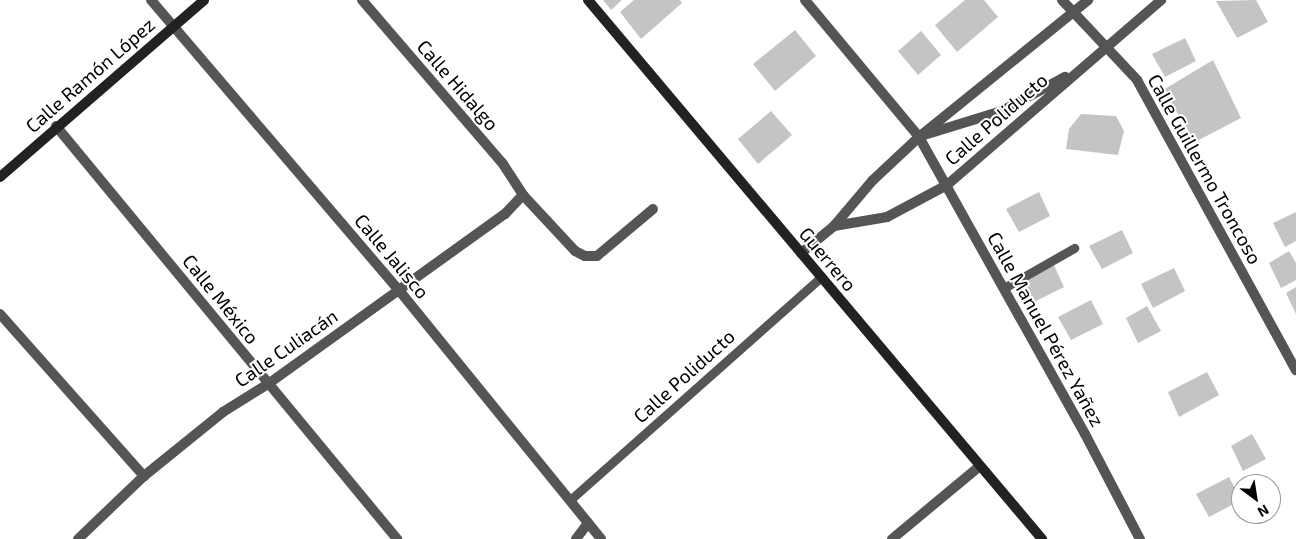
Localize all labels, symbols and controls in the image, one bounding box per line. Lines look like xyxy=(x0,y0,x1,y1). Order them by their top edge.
street label: Calle Ramón López xyxy=(21,13,159,137)
street label: Calle Hidalgo xyxy=(412,35,504,135)
street label: Calle Poliducto xyxy=(940,68,1052,170)
street label: Calle Guillermo Troncoso xyxy=(1143,70,1267,268)
street label: Calle Jalisco xyxy=(350,209,434,303)
street label: Guerrero xyxy=(795,222,861,296)
street label: Calle Manuel Pérez Yañez xyxy=(983,227,1109,431)
street label: Calle México xyxy=(178,250,264,348)
street label: Calle Culiacán xyxy=(230,304,342,392)
street label: Calle Poliducto xyxy=(629,325,739,427)
north arrow xyxy=(1231,474,1281,524)
text: N xyxy=(1255,502,1272,521)

